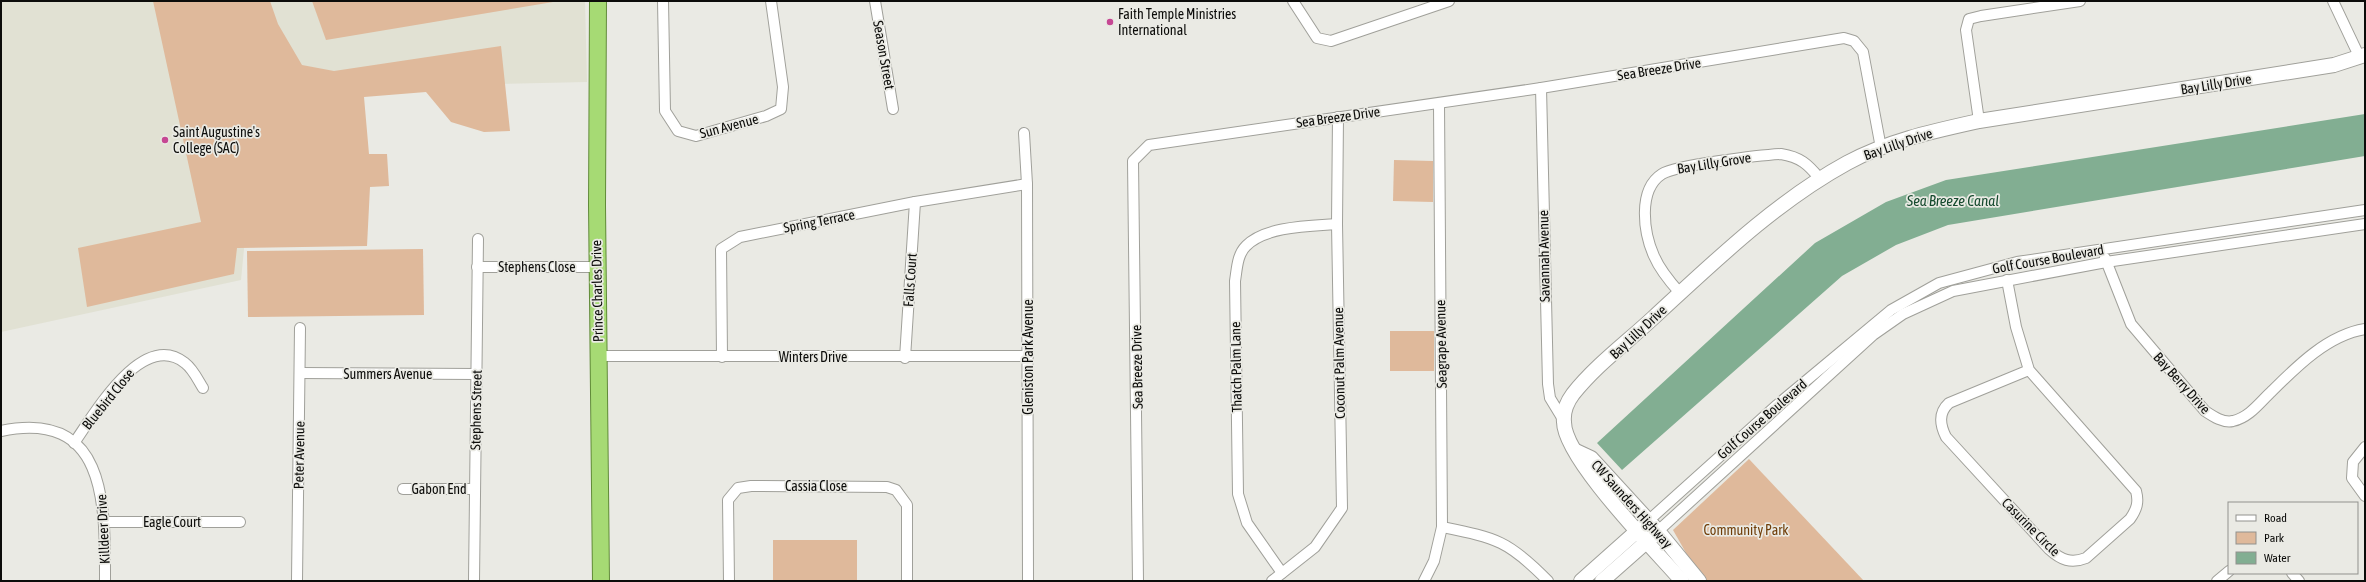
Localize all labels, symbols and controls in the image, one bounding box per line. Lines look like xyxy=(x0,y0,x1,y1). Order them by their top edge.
place label: Faith Temple Ministries International xyxy=(1118,6,1236,38)
marker: Faith Temple Ministries International xyxy=(1105,17,1115,27)
street label: Season Street xyxy=(870,19,898,91)
street label: Sea Breeze Drive xyxy=(1616,54,1702,84)
street label: Bay Lilly Drive xyxy=(2179,70,2253,98)
street label: Sea Breeze Drive xyxy=(1295,103,1381,131)
street label: Sun Avenue xyxy=(698,110,760,142)
place label: Saint Augustine's College (SAC) xyxy=(173,124,260,156)
street label: Bay Lilly Drive xyxy=(1862,125,1934,163)
marker: Saint Augustine's College (SAC) xyxy=(160,135,170,145)
street label: Bay Lilly Grove xyxy=(1676,149,1752,177)
water label: Sea Breeze Canal xyxy=(1906,192,1999,209)
street label: Spring Terrace xyxy=(782,206,856,236)
street label: Savannah Avenue xyxy=(1535,210,1553,302)
street label: Prince Charles Drive xyxy=(588,240,606,342)
street label: Golf Course Boulevard xyxy=(1991,241,2105,277)
street label: Falls Court xyxy=(900,253,920,307)
street label: Stephens Close xyxy=(498,259,576,275)
street label: Gleniston Park Avenue xyxy=(1020,299,1036,415)
street label: Seagrape Avenue xyxy=(1432,299,1450,389)
street label: Bay Lilly Drive xyxy=(1606,302,1670,362)
street label: Coconut Palm Avenue xyxy=(1330,307,1348,419)
street label: Thatch Palm Lane xyxy=(1227,321,1245,413)
street label: Sea Breeze Drive xyxy=(1128,325,1146,409)
street label: Winters Drive xyxy=(779,349,847,365)
street label: Bay Berry Drive xyxy=(2150,349,2214,417)
street label: Bluebird Close xyxy=(79,365,137,433)
street label: Summers Avenue xyxy=(344,366,432,382)
street label: Stephens Street xyxy=(467,370,485,450)
street label: Golf Course Boulevard xyxy=(1714,376,1810,462)
street label: Peter Avenue xyxy=(290,421,308,489)
street label: CW Saunders Highway xyxy=(1588,457,1676,551)
street label: Cassia Close xyxy=(785,478,847,494)
street label: Gabon End xyxy=(411,481,467,497)
street label: Killdeer Drive xyxy=(93,494,113,564)
street label: Casurine Circle xyxy=(1999,495,2063,559)
legend xyxy=(2228,502,2358,574)
text: Road xyxy=(2264,511,2287,525)
street label: Eagle Court xyxy=(143,514,201,530)
park label: Community Park xyxy=(1704,522,1788,538)
text: Park xyxy=(2264,531,2285,545)
text: Water xyxy=(2264,551,2291,565)

